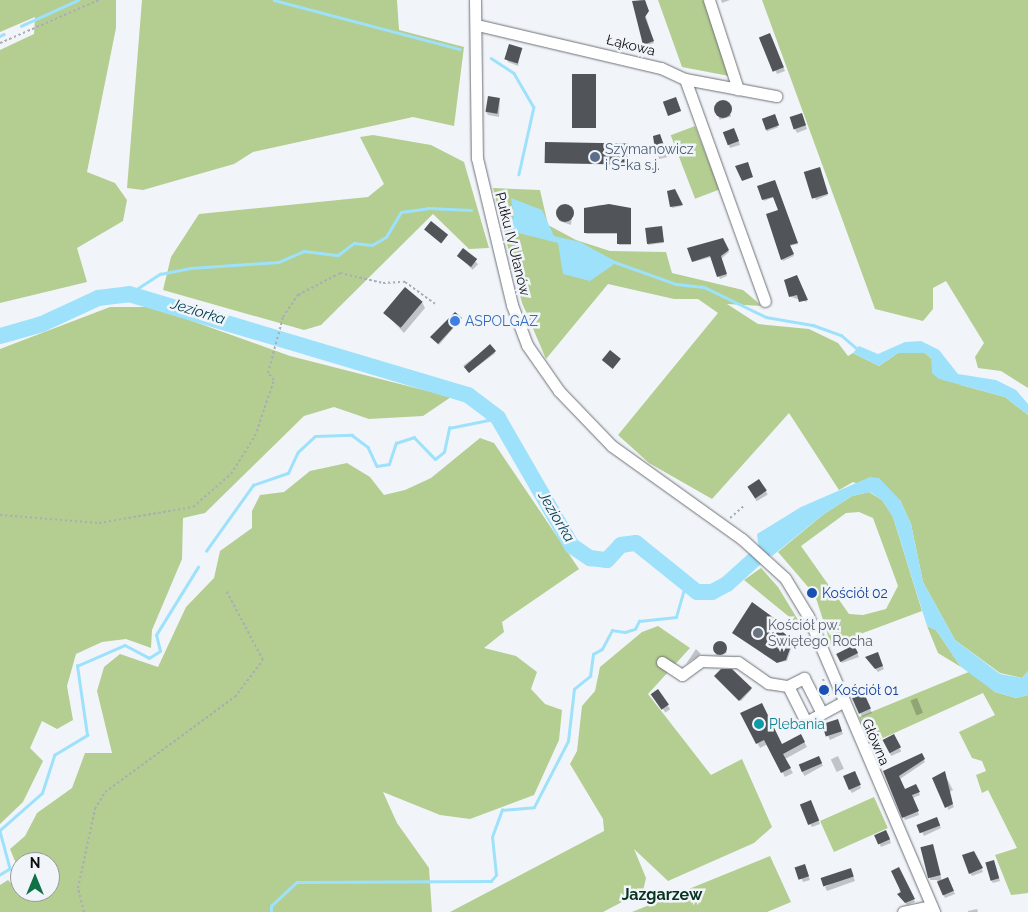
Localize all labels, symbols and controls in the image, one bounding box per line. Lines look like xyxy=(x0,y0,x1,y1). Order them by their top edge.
street label: Łąkowa xyxy=(605,31,657,59)
place label: Szymanowicz i S-ka s.j. xyxy=(605,141,694,174)
marker: Szymanowicz i S-ka s.j. xyxy=(589,151,601,163)
street label: Pułku IV Ułanów xyxy=(492,190,534,298)
water label: Jeziorka xyxy=(169,295,227,329)
place label: ASPOLGAZ xyxy=(465,313,538,329)
marker: ASPOLGAZ xyxy=(449,315,461,327)
water label: Jeziorka xyxy=(534,488,578,546)
place label: Kościół 02 xyxy=(822,585,888,601)
marker: Kościół 02 xyxy=(806,587,818,599)
place label: Kościół pw. Świętego Rocha xyxy=(768,617,873,650)
marker: Kościół pw. Świętego Rocha xyxy=(752,627,764,639)
place label: Kościół 01 xyxy=(834,682,899,698)
marker: Kościół 01 xyxy=(818,684,830,696)
place label: Plebania xyxy=(769,716,825,732)
street label: Główna xyxy=(859,716,893,768)
marker: Plebania xyxy=(753,718,765,730)
north arrow xyxy=(10,852,60,902)
text: N xyxy=(30,855,40,871)
district label: Jazgarzew xyxy=(622,885,702,905)

